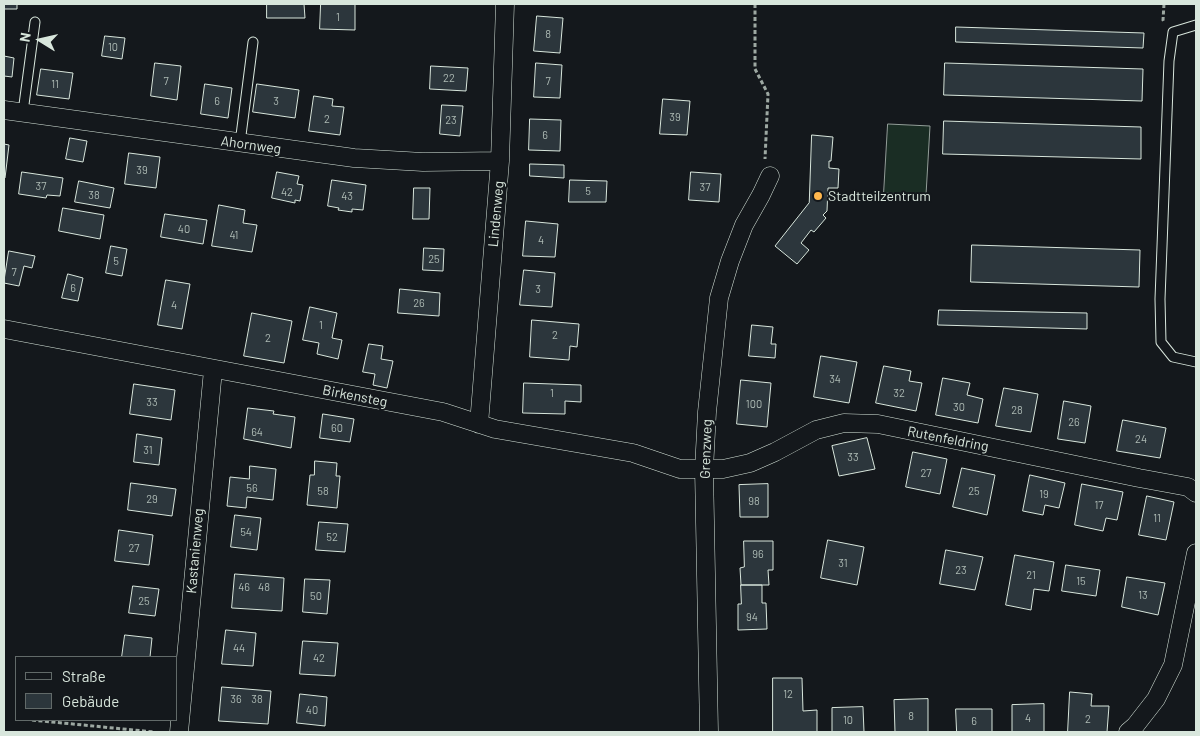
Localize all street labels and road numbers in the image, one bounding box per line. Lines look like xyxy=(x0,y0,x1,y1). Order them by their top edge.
street label: Ahornweg xyxy=(220,132,282,158)
street label: Lindenweg xyxy=(485,180,507,248)
street label: Birkensteg xyxy=(321,381,389,411)
street label: Grenzweg xyxy=(697,419,715,479)
street label: Rutenfeldring xyxy=(906,423,990,455)
street label: Kastanienweg xyxy=(183,508,207,594)

